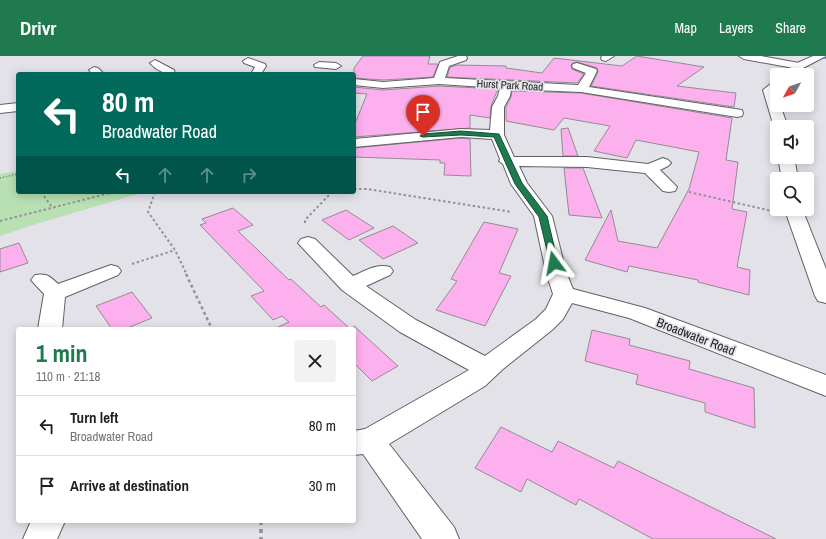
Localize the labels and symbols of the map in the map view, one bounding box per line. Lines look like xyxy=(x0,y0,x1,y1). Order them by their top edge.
north arrow xyxy=(770,68,814,112)
street label: Hurst Park Road xyxy=(476,76,544,94)
pin xyxy=(406,95,440,136)
position arrow xyxy=(533,242,575,284)
street label: Broadwater Road xyxy=(654,314,738,359)

